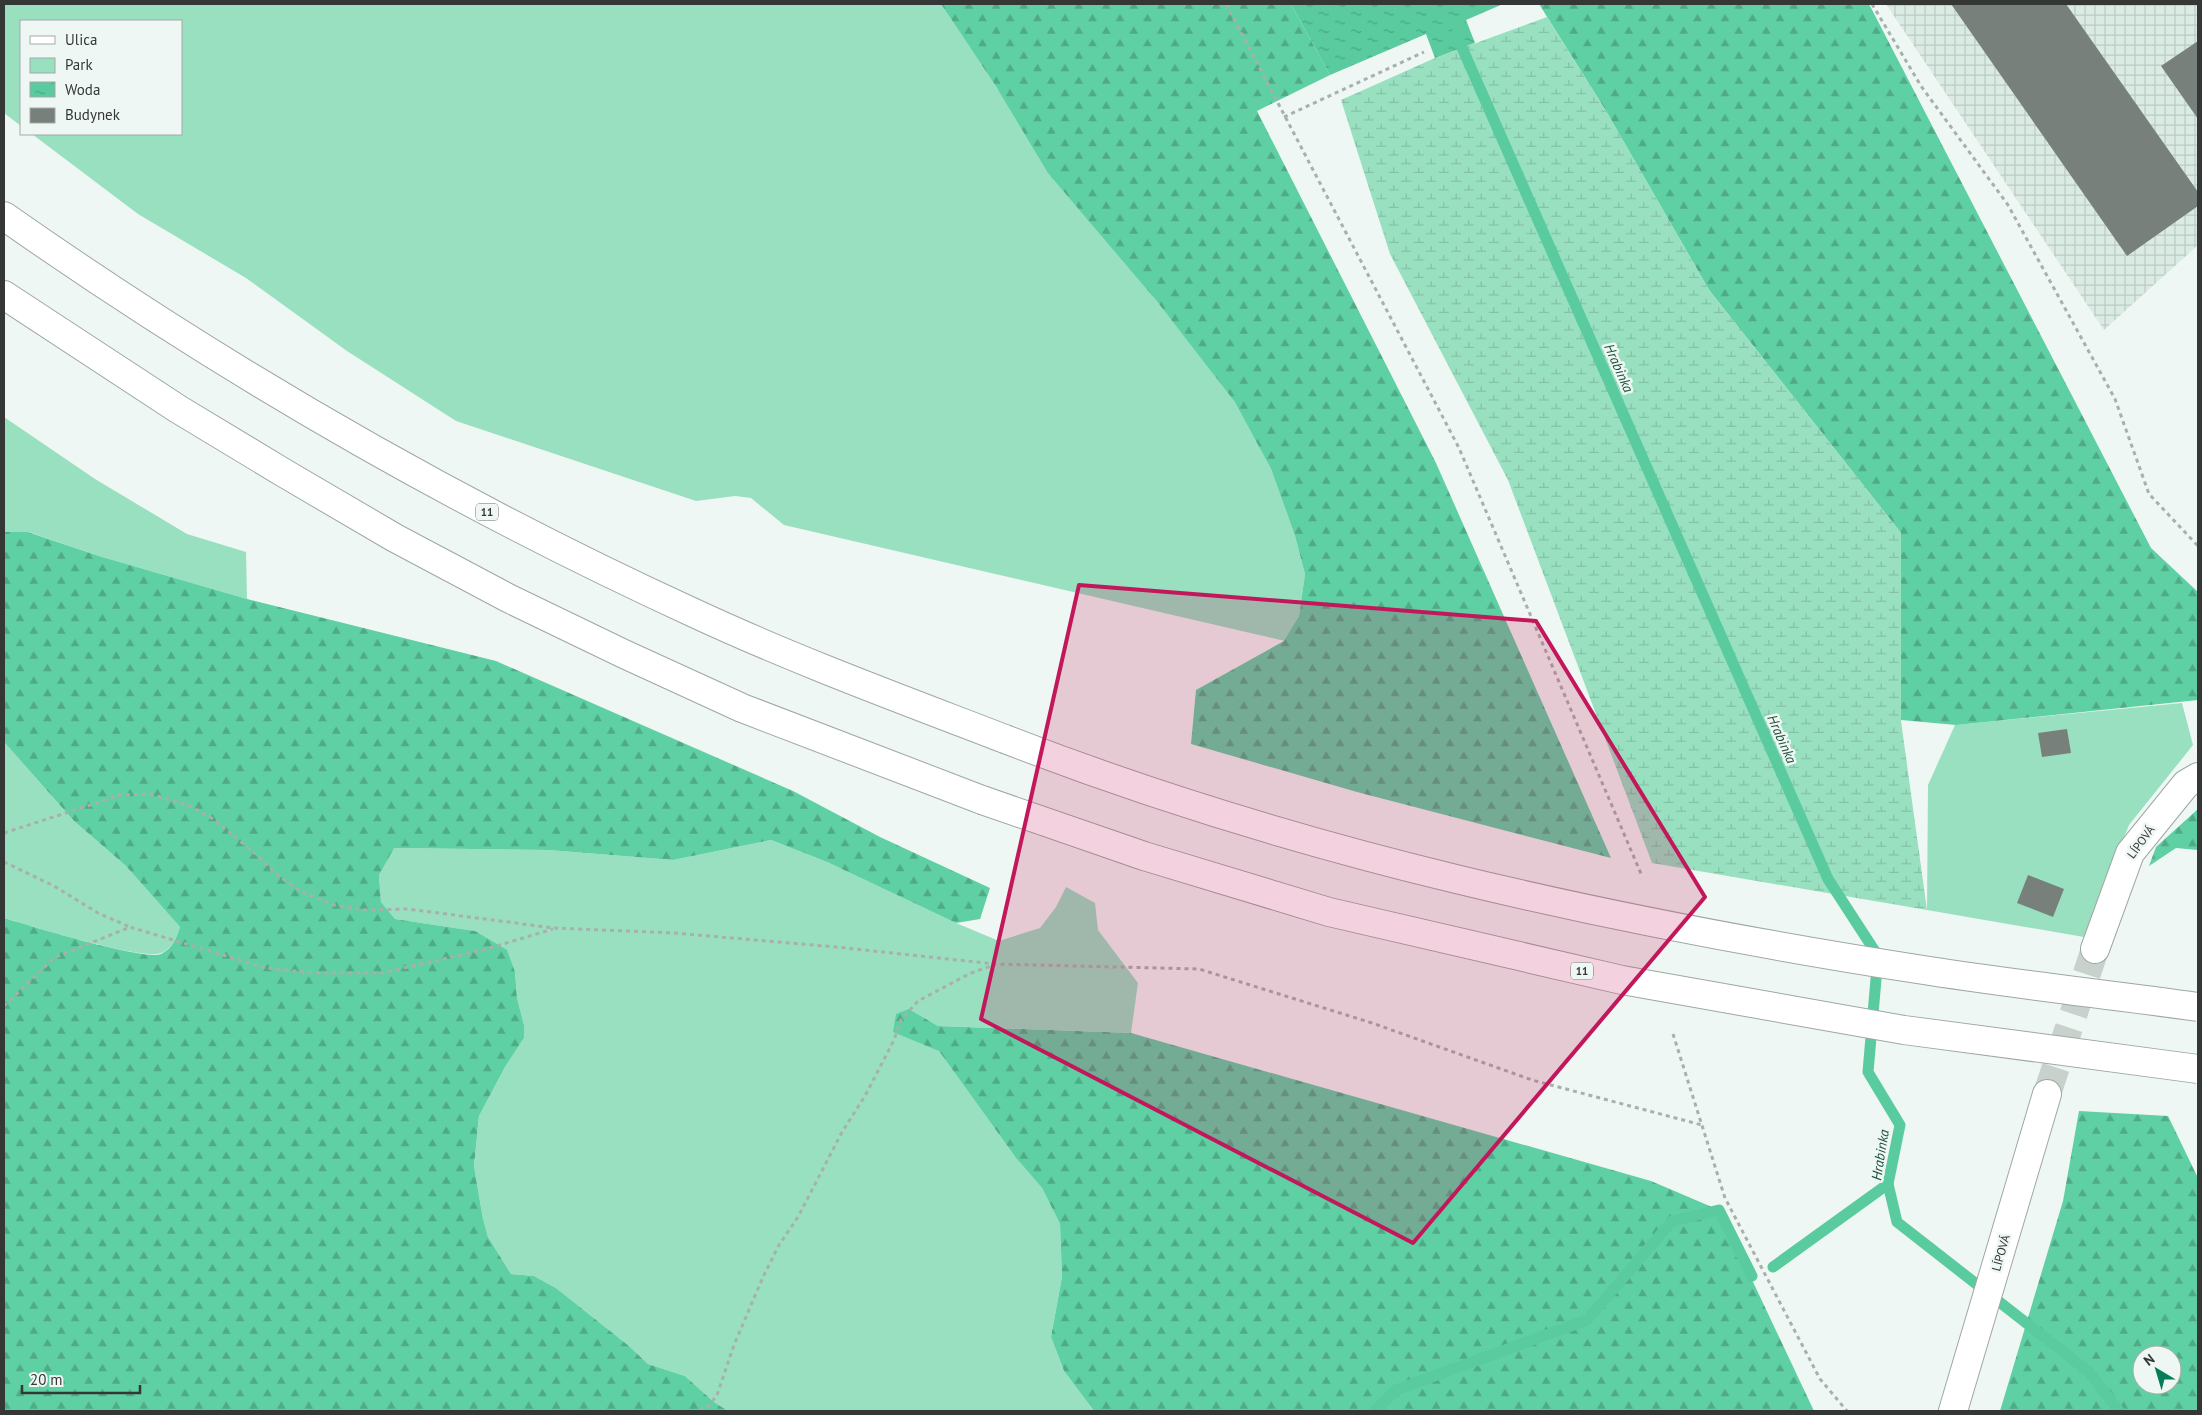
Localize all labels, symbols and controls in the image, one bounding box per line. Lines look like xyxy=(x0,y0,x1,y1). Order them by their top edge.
legend xyxy=(20,20,182,135)
text: Ulica xyxy=(65,30,97,49)
text: Park xyxy=(65,55,93,74)
text: Woda xyxy=(65,80,100,99)
text: Budynek xyxy=(65,105,121,124)
water label: Hrabinka xyxy=(1600,341,1638,395)
road number: 11 xyxy=(476,504,498,520)
water label: Hrabinka xyxy=(1763,712,1801,766)
street label: LÍPOVÁ xyxy=(2124,822,2158,861)
road number: 11 xyxy=(1571,962,1593,979)
water label: Hrabinka xyxy=(1867,1128,1893,1182)
street label: LÍPOVÁ xyxy=(1988,1233,2013,1273)
north arrow xyxy=(2132,1345,2182,1395)
text: N xyxy=(2140,1350,2158,1370)
scale bar xyxy=(22,1362,140,1394)
text: 20 m xyxy=(30,1370,63,1389)

